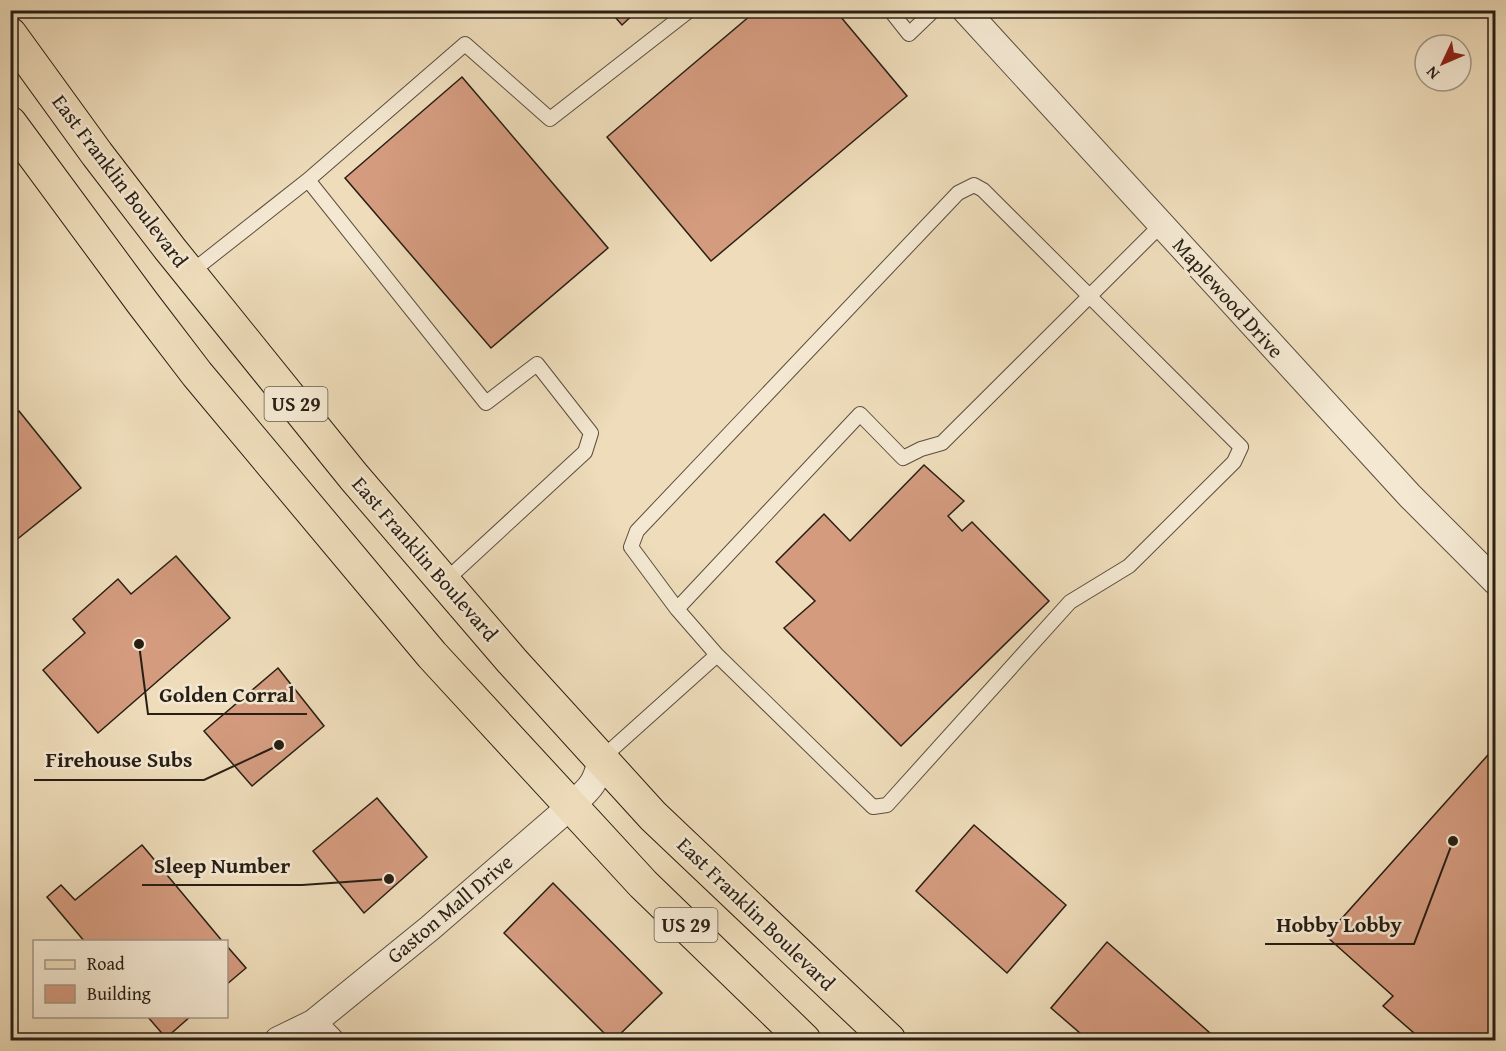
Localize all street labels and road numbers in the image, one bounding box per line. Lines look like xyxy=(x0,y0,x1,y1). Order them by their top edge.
street label: East Franklin Boulevard xyxy=(45,88,196,274)
street label: Maplewood Drive xyxy=(1166,230,1291,365)
road number: US 29 xyxy=(264,387,328,421)
street label: East Franklin Boulevard xyxy=(345,469,506,649)
street label: East Franklin Boulevard xyxy=(670,830,843,998)
street label: Gaston Mall Drive xyxy=(380,847,519,971)
road number: US 29 xyxy=(654,908,718,942)

